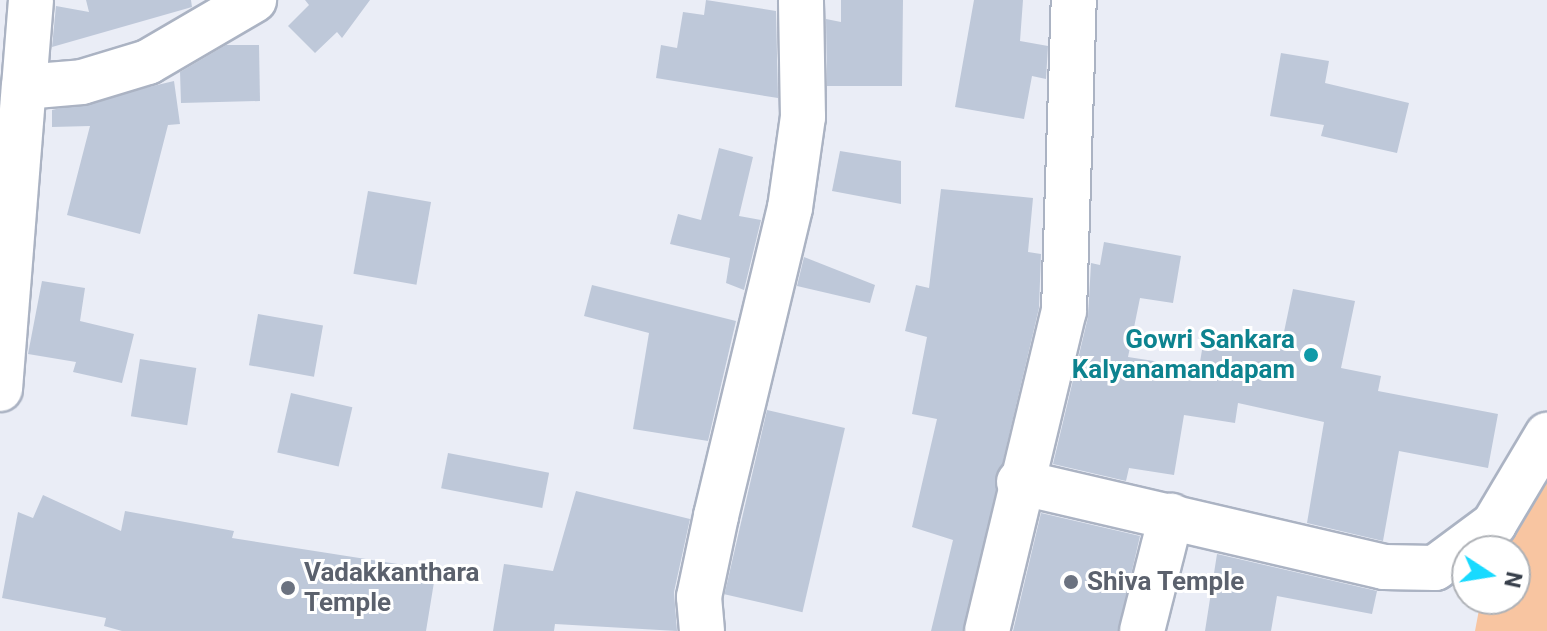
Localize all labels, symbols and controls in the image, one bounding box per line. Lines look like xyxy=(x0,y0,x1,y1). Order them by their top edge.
place label: Gowri Sankara Kalyanamandapam xyxy=(1072,324,1295,386)
marker: Gowri Sankara Kalyanamandapam xyxy=(1302,346,1320,364)
north arrow xyxy=(1451,535,1531,615)
place label: Vadakkanthara Temple xyxy=(304,557,479,618)
place label: Shiva Temple xyxy=(1087,566,1245,598)
text: N xyxy=(1499,569,1527,590)
marker: Shiva Temple xyxy=(1062,573,1080,591)
marker: Vadakkanthara Temple xyxy=(279,579,297,597)

